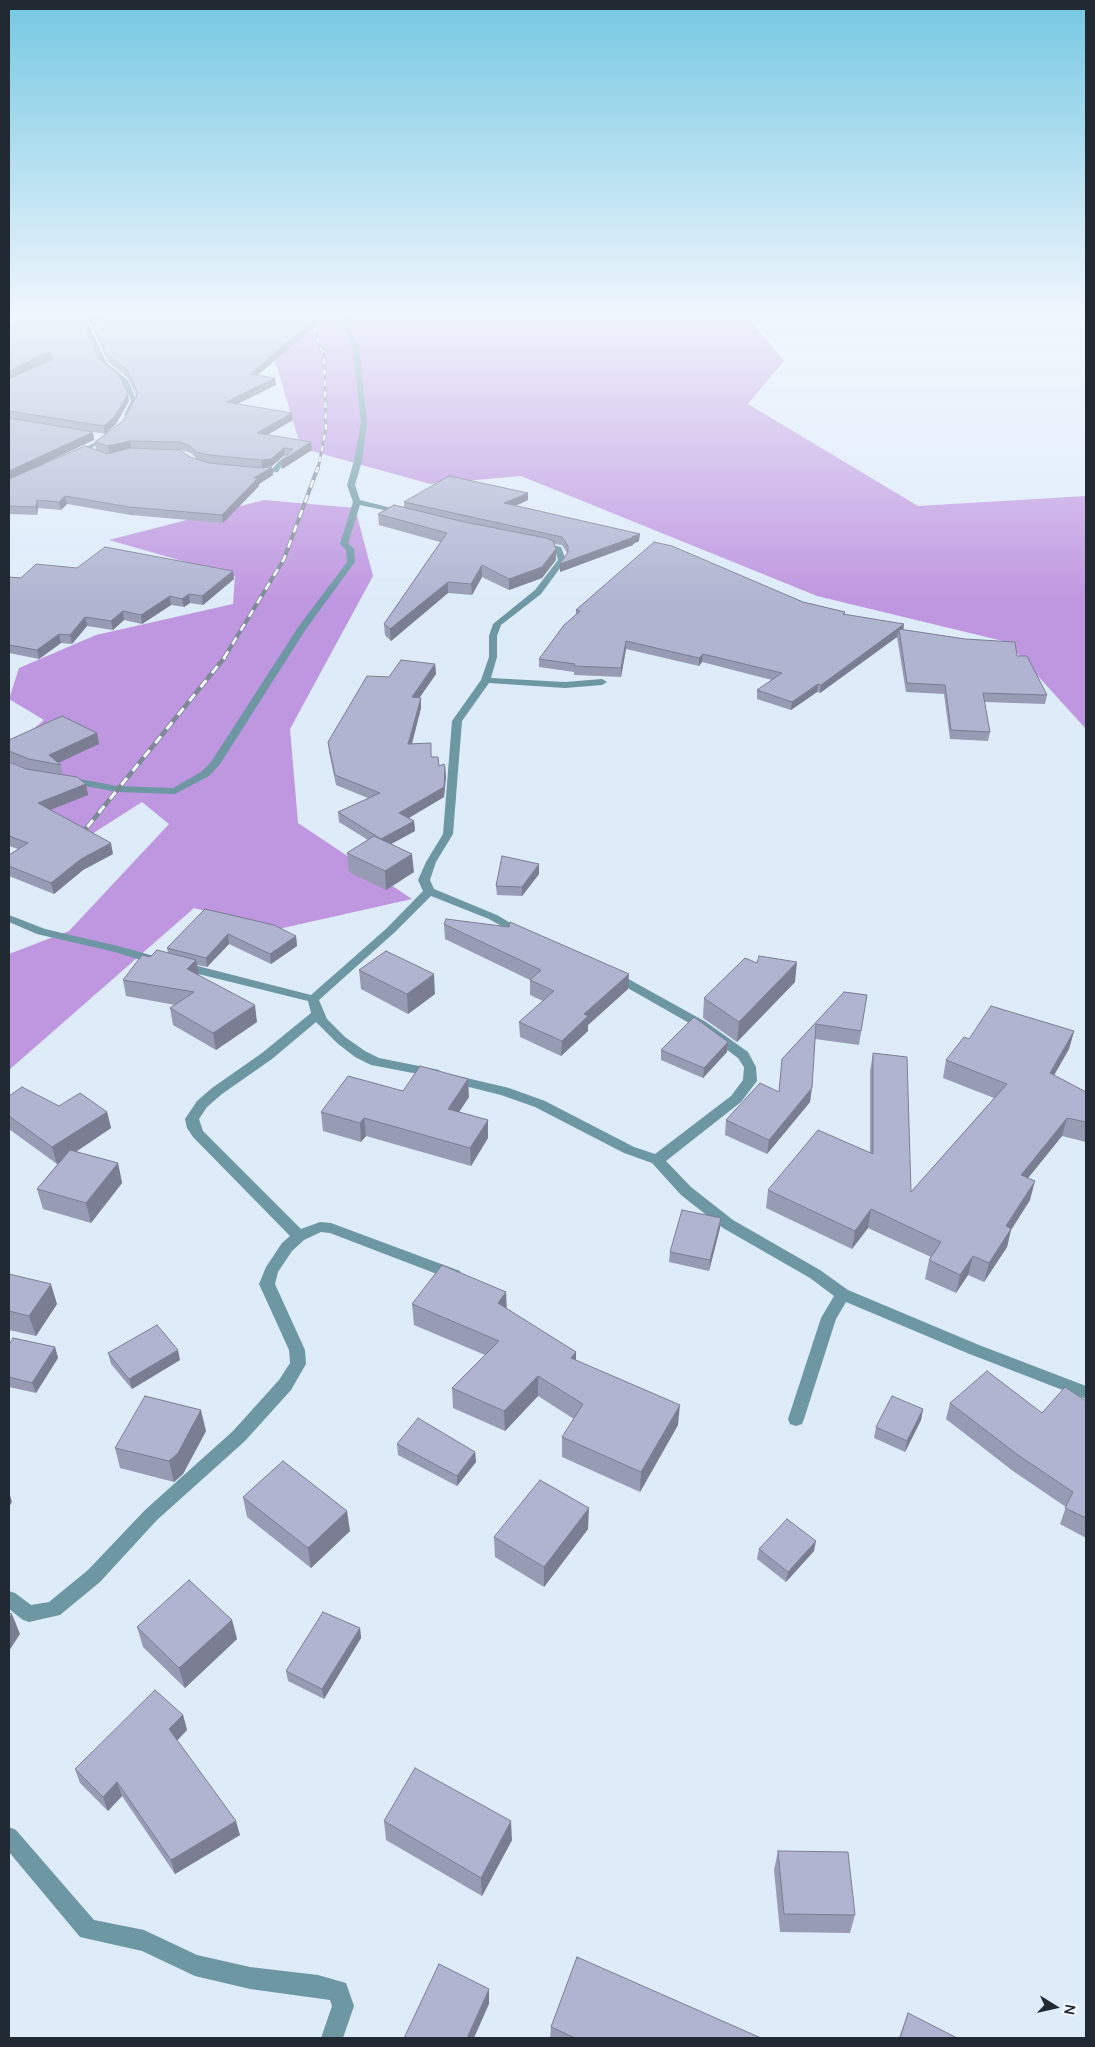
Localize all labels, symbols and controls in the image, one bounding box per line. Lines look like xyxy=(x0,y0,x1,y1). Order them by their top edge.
north arrow xyxy=(1030,1982,1080,2032)
text: N xyxy=(1060,2003,1080,2016)

